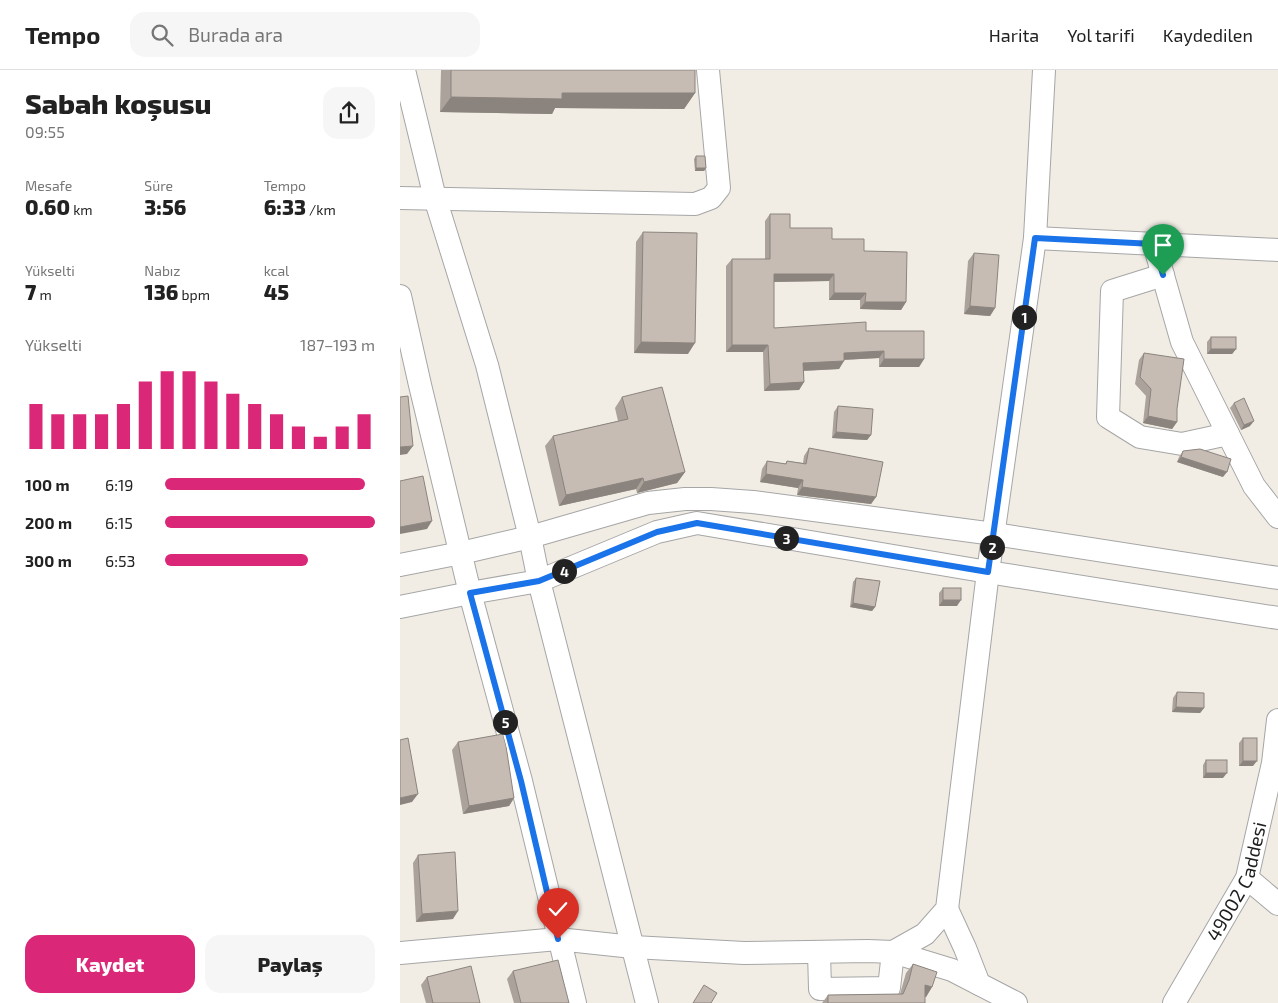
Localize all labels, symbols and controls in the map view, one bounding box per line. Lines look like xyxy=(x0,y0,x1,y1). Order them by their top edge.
search box xyxy=(130,12,480,57)
text: Tempo xyxy=(25,20,100,49)
icon: search xyxy=(148,21,176,49)
text: Burada ara xyxy=(188,23,283,46)
text: Harita xyxy=(989,24,1039,46)
text: Yol tarifi xyxy=(1067,24,1135,46)
text: Kaydedilen xyxy=(1163,24,1253,46)
text: Sabah koşusu xyxy=(25,86,211,120)
button: share xyxy=(323,87,375,139)
text: 09:55 xyxy=(25,122,65,141)
text: Mesafe xyxy=(25,177,72,194)
text: Süre xyxy=(144,177,173,194)
text: Tempo xyxy=(264,177,306,194)
text: 0.60 xyxy=(25,194,70,219)
text: 3:56 xyxy=(144,194,186,219)
text: 6:33 xyxy=(264,194,306,219)
text: km xyxy=(70,201,93,218)
text: /km xyxy=(306,201,336,218)
pin xyxy=(1142,224,1184,275)
icon: arrive xyxy=(1149,231,1177,259)
text: Yükselti xyxy=(25,262,75,279)
text: Nabız xyxy=(144,262,181,279)
text: kcal xyxy=(264,262,289,279)
text: 7 xyxy=(25,279,36,304)
text: 136 xyxy=(144,279,178,304)
text: 45 xyxy=(264,279,289,304)
text: m xyxy=(36,286,52,303)
text: bpm xyxy=(178,286,210,303)
pin: 1 xyxy=(1012,304,1036,330)
text: 1 xyxy=(1021,309,1028,326)
text: Yükselti xyxy=(25,335,82,354)
text: 187–193 m xyxy=(300,335,375,354)
text: 100 m xyxy=(25,475,70,494)
text: 6:19 xyxy=(105,475,133,494)
text: 200 m xyxy=(25,513,72,532)
text: 6:15 xyxy=(105,513,133,532)
pin: 3 xyxy=(774,526,798,550)
text: 3 xyxy=(783,530,790,547)
pin: 2 xyxy=(980,534,1004,560)
text: 2 xyxy=(988,539,997,556)
text: 300 m xyxy=(25,551,72,570)
text: 6:53 xyxy=(105,551,135,570)
pin: 4 xyxy=(552,558,576,584)
text: 4 xyxy=(560,563,569,580)
pin: 5 xyxy=(492,710,518,734)
text: 5 xyxy=(502,714,509,731)
street label: 49002 Caddesi xyxy=(1201,819,1270,945)
pin xyxy=(537,888,579,939)
icon: check xyxy=(544,895,572,923)
button: Kaydet xyxy=(25,935,195,993)
button: Paylaş xyxy=(205,935,375,993)

